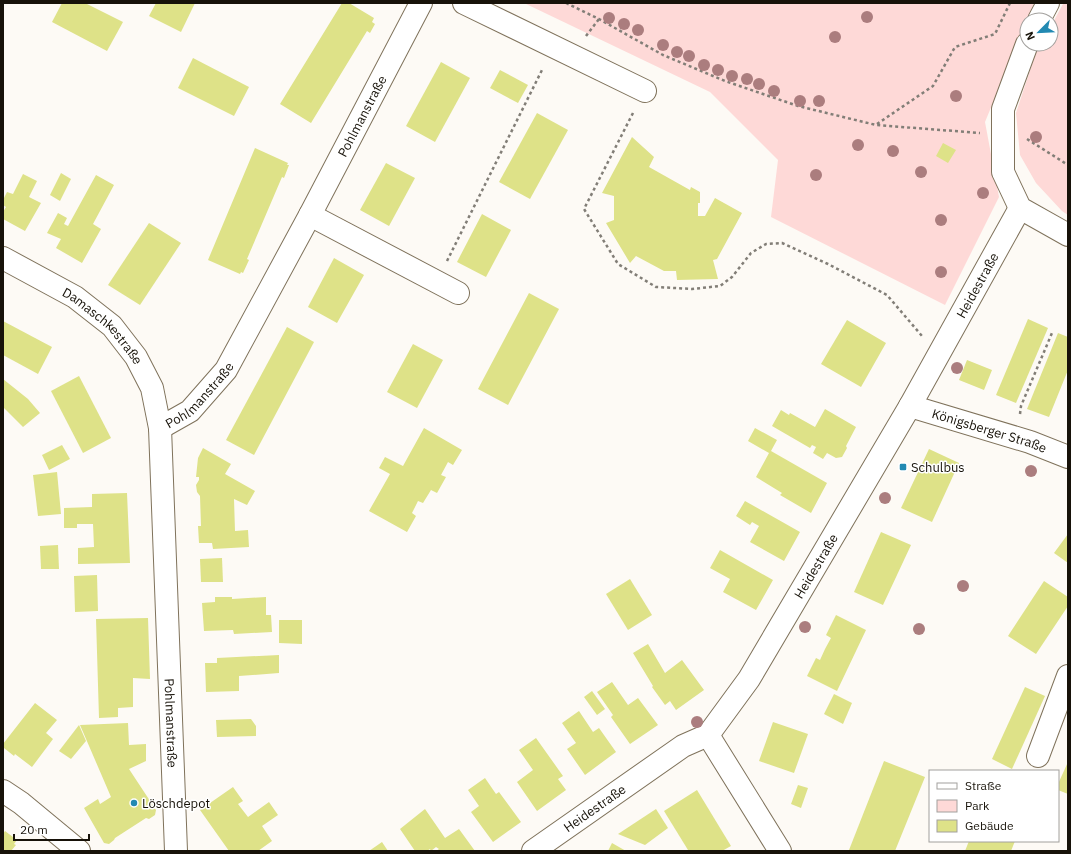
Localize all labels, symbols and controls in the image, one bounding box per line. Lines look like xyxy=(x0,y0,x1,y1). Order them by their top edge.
north arrow xyxy=(1019,12,1059,52)
text: N xyxy=(1022,30,1038,43)
street label: Pohlmanstraße xyxy=(334,73,391,160)
street label: Heidestraße xyxy=(953,250,1003,321)
street label: Damaschkestraße xyxy=(59,284,146,367)
street label: Pohlmanstraße xyxy=(162,359,238,432)
street label: Königsberger Straße xyxy=(930,405,1049,457)
place label: Schulbus xyxy=(911,459,965,476)
marker: Schulbus xyxy=(898,462,908,472)
street label: Heidestraße xyxy=(790,531,842,602)
street label: Pohlmanstraße xyxy=(160,678,181,768)
legend xyxy=(929,770,1059,842)
text: Straße xyxy=(965,778,1002,793)
street label: Heidestraße xyxy=(560,781,629,836)
place label: Löschdepot xyxy=(142,795,210,812)
marker: Löschdepot xyxy=(129,798,139,808)
text: Park xyxy=(965,798,990,813)
scale bar xyxy=(14,816,89,842)
text: Gebäude xyxy=(965,818,1014,833)
text: 20 m xyxy=(20,822,48,837)

